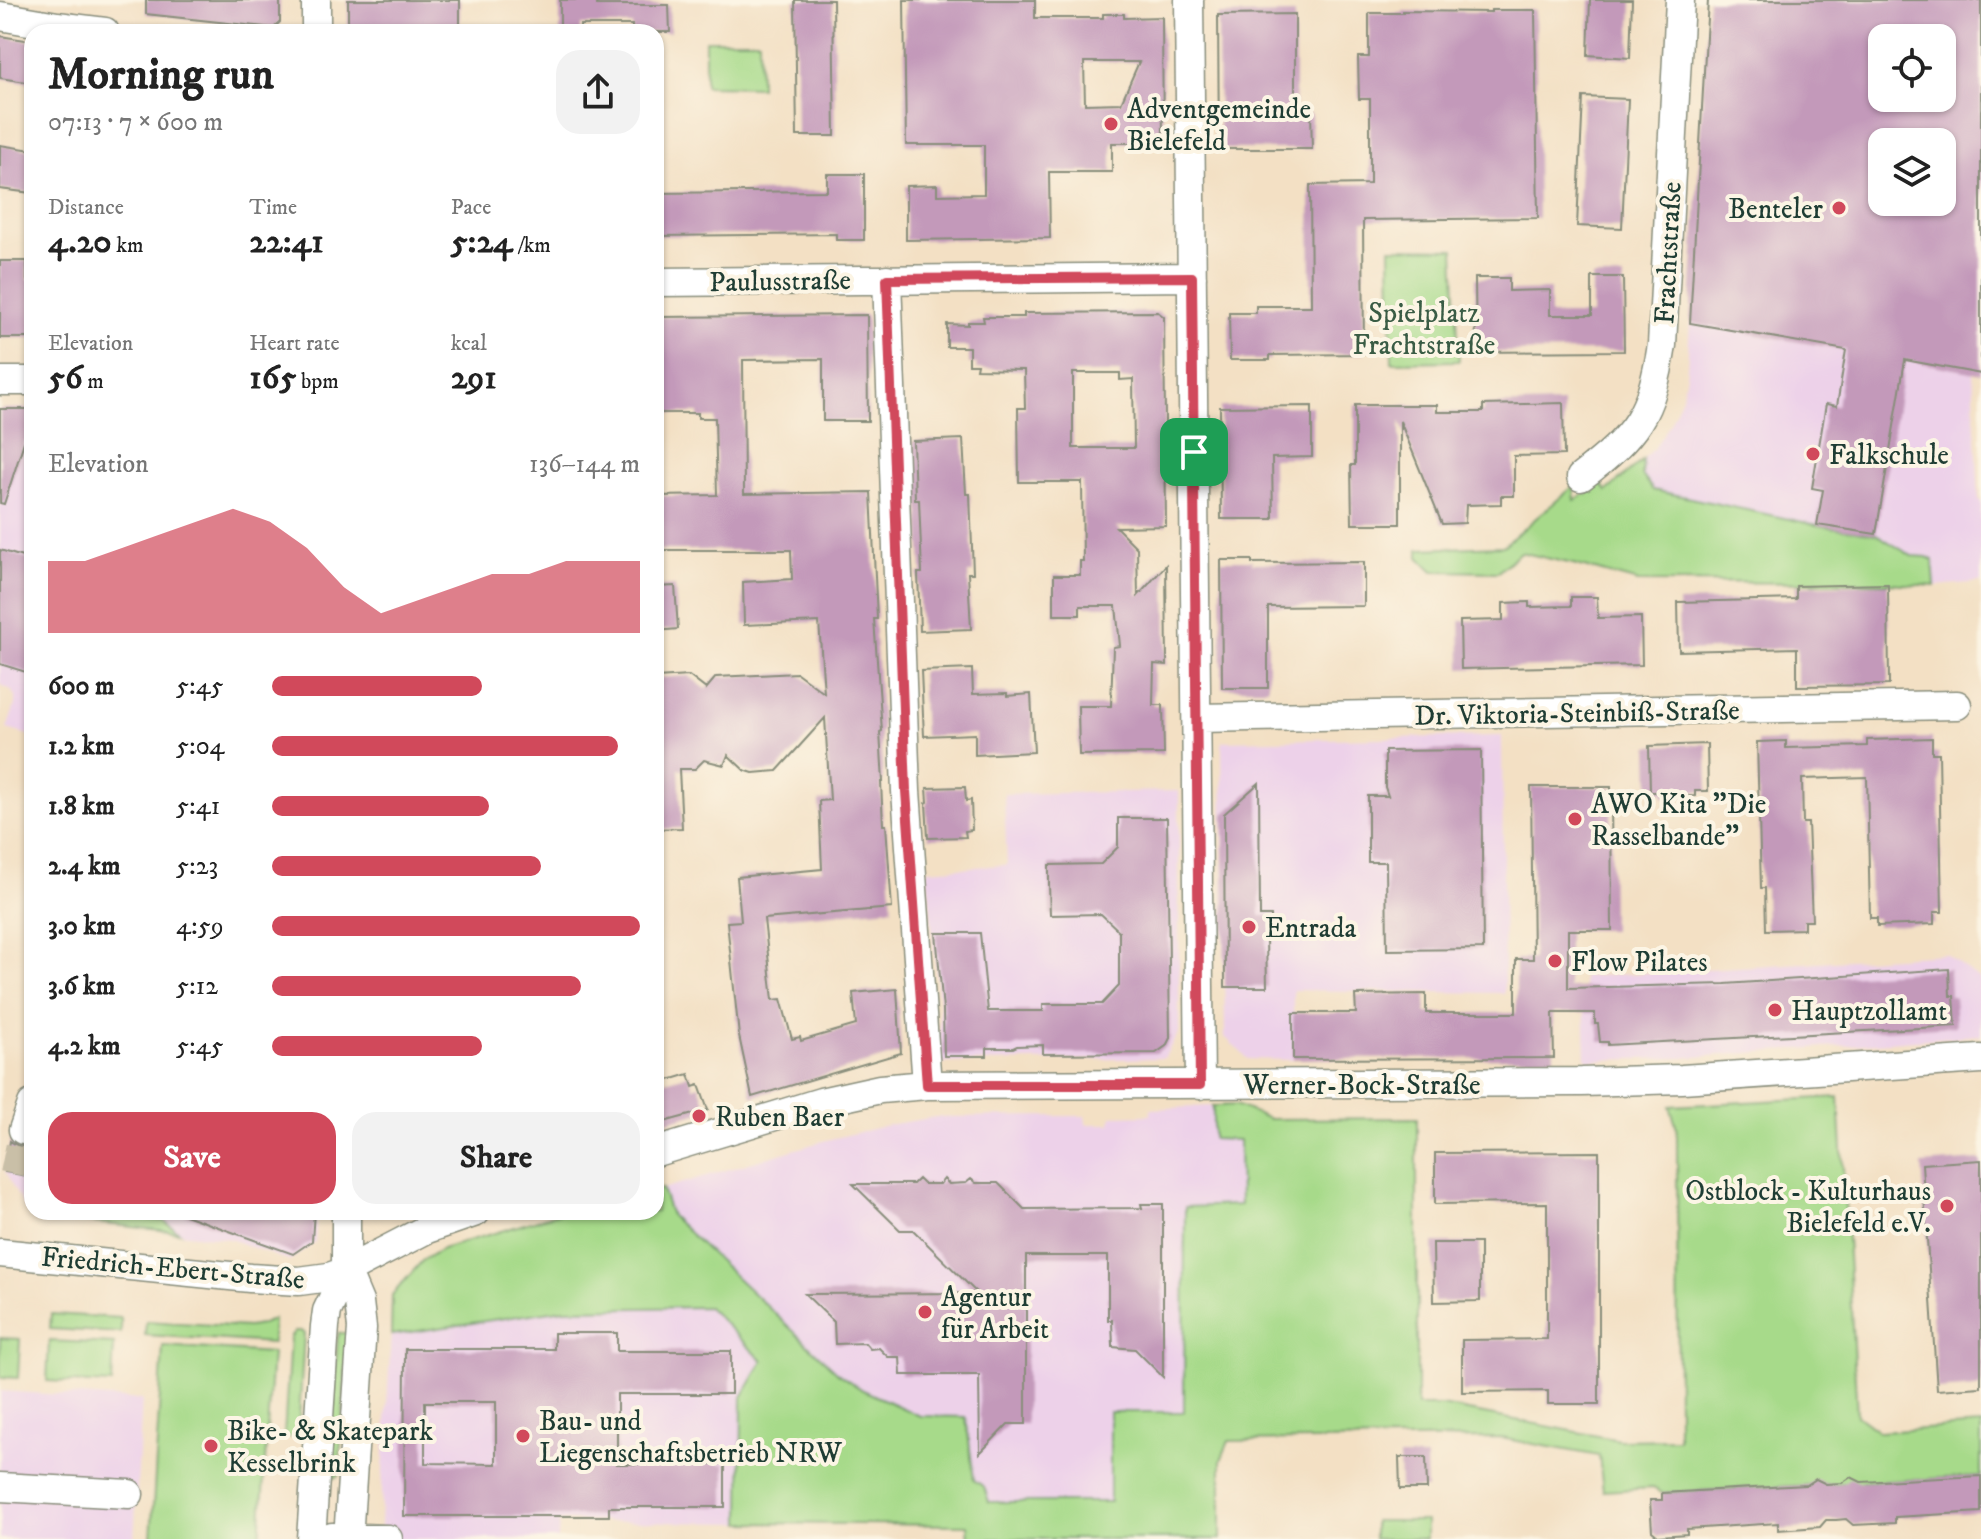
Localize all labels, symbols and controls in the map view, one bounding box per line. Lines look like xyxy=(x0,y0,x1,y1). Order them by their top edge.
map controls xyxy=(1868,24,1956,216)
button: locate xyxy=(1868,24,1956,112)
text: Morning run xyxy=(48,48,274,103)
button: share xyxy=(556,50,640,134)
place label: Adventgemeinde Bielefeld xyxy=(1127,92,1311,159)
text: 07:13 · 7 × 600 m xyxy=(48,106,223,139)
marker: Adventgemeinde Bielefeld xyxy=(1102,115,1120,133)
button: layers xyxy=(1868,128,1956,216)
street label: Frachtstraße xyxy=(1647,181,1690,325)
place label: Benteler xyxy=(1728,192,1824,227)
text: Distance xyxy=(48,194,124,221)
text: Time xyxy=(249,194,297,221)
text: Pace xyxy=(451,194,491,221)
marker: Benteler xyxy=(1830,199,1848,217)
text: 4.20 xyxy=(48,221,111,263)
text: 22:41 xyxy=(249,221,324,263)
text: 5:24 xyxy=(451,221,513,263)
text: km xyxy=(111,232,144,259)
text: /km xyxy=(513,232,551,259)
street label: Paulusstraße xyxy=(709,263,851,300)
park label: Spielplatz Frachtstraße xyxy=(1353,296,1495,363)
text: Elevation xyxy=(48,330,133,357)
text: Heart rate xyxy=(249,330,340,357)
text: kcal xyxy=(451,330,487,357)
text: 56 xyxy=(48,357,83,399)
text: 165 xyxy=(249,357,296,399)
text: 291 xyxy=(451,357,497,399)
text: m xyxy=(83,368,104,395)
text: bpm xyxy=(296,368,339,395)
pin xyxy=(1160,418,1228,486)
icon: arrive xyxy=(1172,430,1216,474)
place label: Falkschule xyxy=(1829,438,1949,473)
marker: Falkschule xyxy=(1804,445,1822,463)
text: Elevation xyxy=(48,448,149,481)
text: 136–144 m xyxy=(529,448,640,481)
text: 600 m xyxy=(48,670,115,703)
text: 5:45 xyxy=(176,670,223,703)
street label: Dr. Viktoria-Steinbiß-Straße xyxy=(1414,693,1740,734)
text: 1.2 km xyxy=(48,730,114,763)
text: 5:04 xyxy=(176,730,225,763)
place label: AWO Kita "Die Rasselbande" xyxy=(1591,787,1766,854)
text: 1.8 km xyxy=(48,790,115,823)
text: 5:41 xyxy=(176,790,220,823)
marker: AWO Kita "Die Rasselbande" xyxy=(1566,810,1584,828)
text: 2.4 km xyxy=(48,850,121,883)
text: 5:23 xyxy=(176,850,218,883)
text: 3.0 km xyxy=(48,910,116,943)
text: 4:59 xyxy=(176,910,224,943)
place label: Entrada xyxy=(1265,911,1357,946)
marker: Entrada xyxy=(1240,918,1258,936)
place label: Flow Pilates xyxy=(1571,945,1708,980)
marker: Flow Pilates xyxy=(1546,952,1564,970)
text: 3.6 km xyxy=(48,970,115,1003)
text: 5:12 xyxy=(176,970,218,1003)
place label: Hauptzollamt xyxy=(1791,994,1947,1029)
marker: Hauptzollamt xyxy=(1766,1001,1784,1019)
text: 4.2 km xyxy=(48,1030,121,1063)
text: 5:45 xyxy=(176,1030,223,1063)
street label: Werner-Bock-Straße xyxy=(1242,1068,1481,1103)
place label: Ruben Baer xyxy=(715,1100,845,1135)
marker: Ruben Baer xyxy=(690,1107,708,1125)
button: Save xyxy=(48,1112,336,1204)
button: Share xyxy=(352,1112,640,1204)
place label: Ostblock - Kulturhaus Bielefeld e.V. xyxy=(1685,1174,1931,1241)
marker: Ostblock - Kulturhaus Bielefeld e.V. xyxy=(1938,1197,1956,1215)
street label: Friedrich-Ebert-Straße xyxy=(40,1240,306,1297)
place label: Agentur für Arbeit xyxy=(941,1280,1049,1347)
marker: Agentur für Arbeit xyxy=(916,1303,934,1321)
place label: Bau- und Liegenschaftsbetrieb NRW xyxy=(539,1404,842,1471)
place label: Bike- & Skatepark Kesselbrink xyxy=(227,1414,433,1481)
marker: Bau- und Liegenschaftsbetrieb NRW xyxy=(514,1427,532,1445)
marker: Bike- & Skatepark Kesselbrink xyxy=(202,1437,220,1455)

